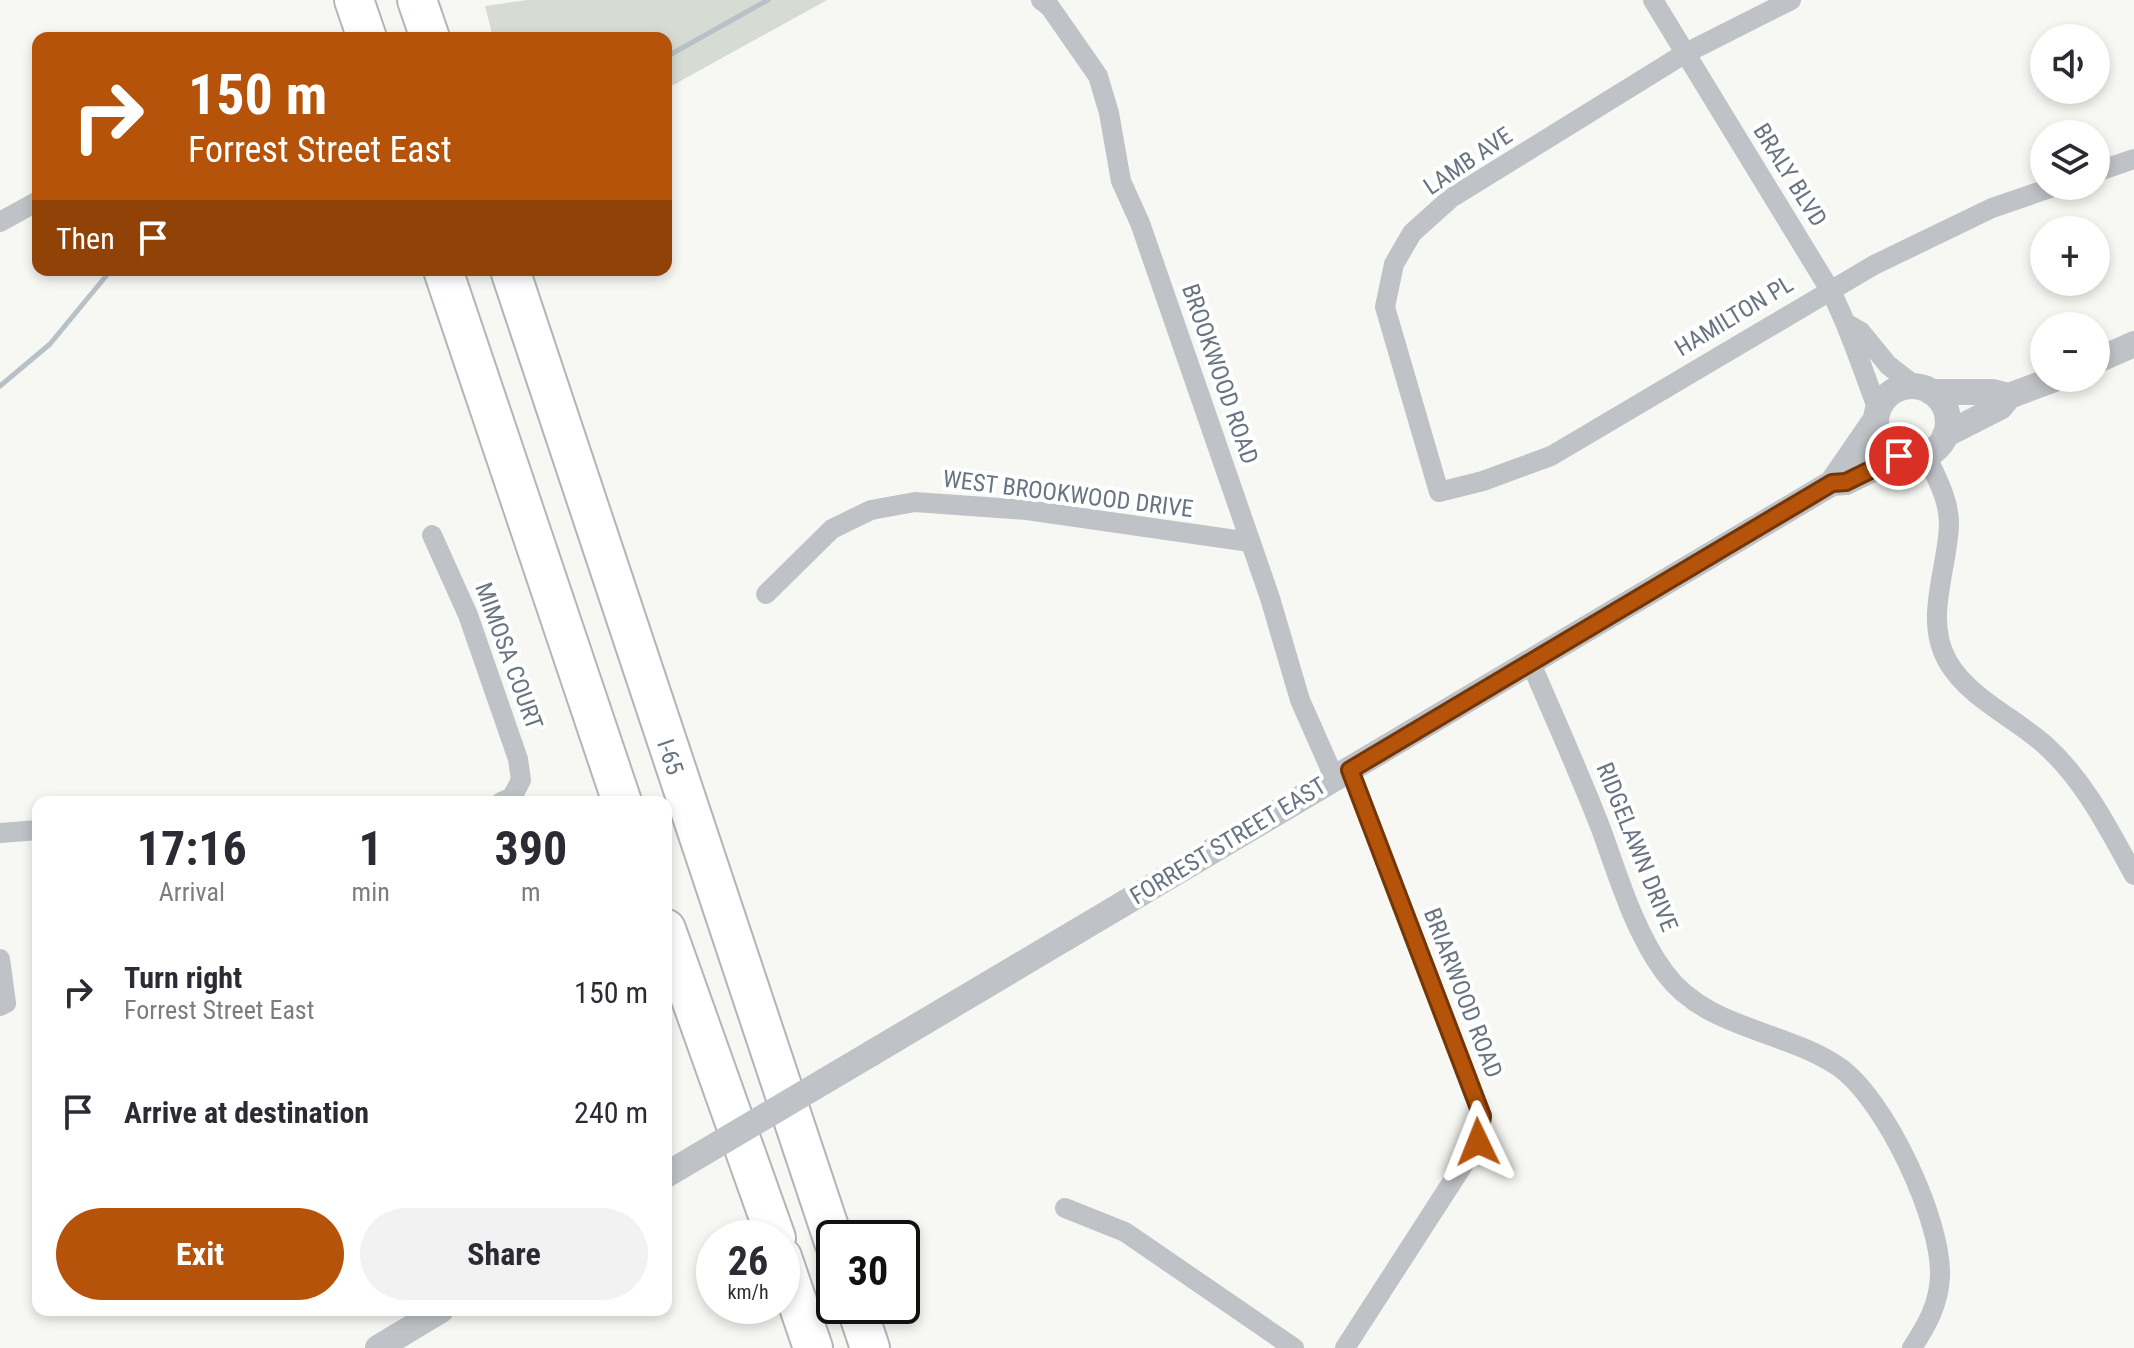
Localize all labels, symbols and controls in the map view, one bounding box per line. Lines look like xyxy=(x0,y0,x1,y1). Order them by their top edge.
map controls xyxy=(2030,24,2110,392)
button: sound xyxy=(2030,24,2110,104)
text: 150 m xyxy=(188,62,327,128)
icon: right xyxy=(56,64,160,168)
street label: BRALY BLVD xyxy=(1747,118,1833,232)
button: layers xyxy=(2030,120,2110,200)
street label: LAMB AVE xyxy=(1419,121,1518,201)
text: Forrest Street East xyxy=(188,129,452,171)
icon: arrive xyxy=(131,216,175,260)
button: + xyxy=(2030,216,2110,296)
text: Then xyxy=(56,221,115,256)
street label: HAMILTON PL xyxy=(1670,270,1798,362)
street label: BROOKWOOD ROAD xyxy=(1176,280,1264,468)
button: − xyxy=(2030,312,2110,392)
pin xyxy=(1865,422,1933,490)
icon: arrive xyxy=(1877,434,1921,478)
street label: WEST BROOKWOOD DRIVE xyxy=(941,465,1195,523)
street label: MIMOSA COURT xyxy=(469,579,549,733)
street label: I-65 xyxy=(651,736,689,778)
street label: RIDGELAWN DRIVE xyxy=(1590,758,1684,936)
street label: FORREST STREET EAST xyxy=(1125,771,1331,911)
text: 17:16 xyxy=(137,820,247,877)
text: 1 xyxy=(359,820,383,877)
text: 390 xyxy=(494,820,567,877)
text: Arrival xyxy=(159,877,225,907)
text: min xyxy=(352,877,390,907)
text: m xyxy=(521,877,541,907)
street label: BRIARWOOD ROAD xyxy=(1418,904,1508,1082)
text: Turn right xyxy=(124,960,242,995)
icon: right xyxy=(56,970,100,1014)
text: 150 m xyxy=(574,975,648,1010)
text: Forrest Street East xyxy=(124,995,314,1025)
icon: arrive xyxy=(56,1090,100,1134)
text: Arrive at destination xyxy=(124,1095,369,1130)
text: 240 m xyxy=(574,1095,648,1130)
position arrow xyxy=(1436,1100,1520,1184)
button: Exit xyxy=(56,1208,344,1300)
button: Share xyxy=(360,1208,648,1300)
speed limit sign: 30 xyxy=(816,1220,920,1324)
text: 26 xyxy=(728,1238,768,1285)
text: km/h xyxy=(727,1280,769,1304)

